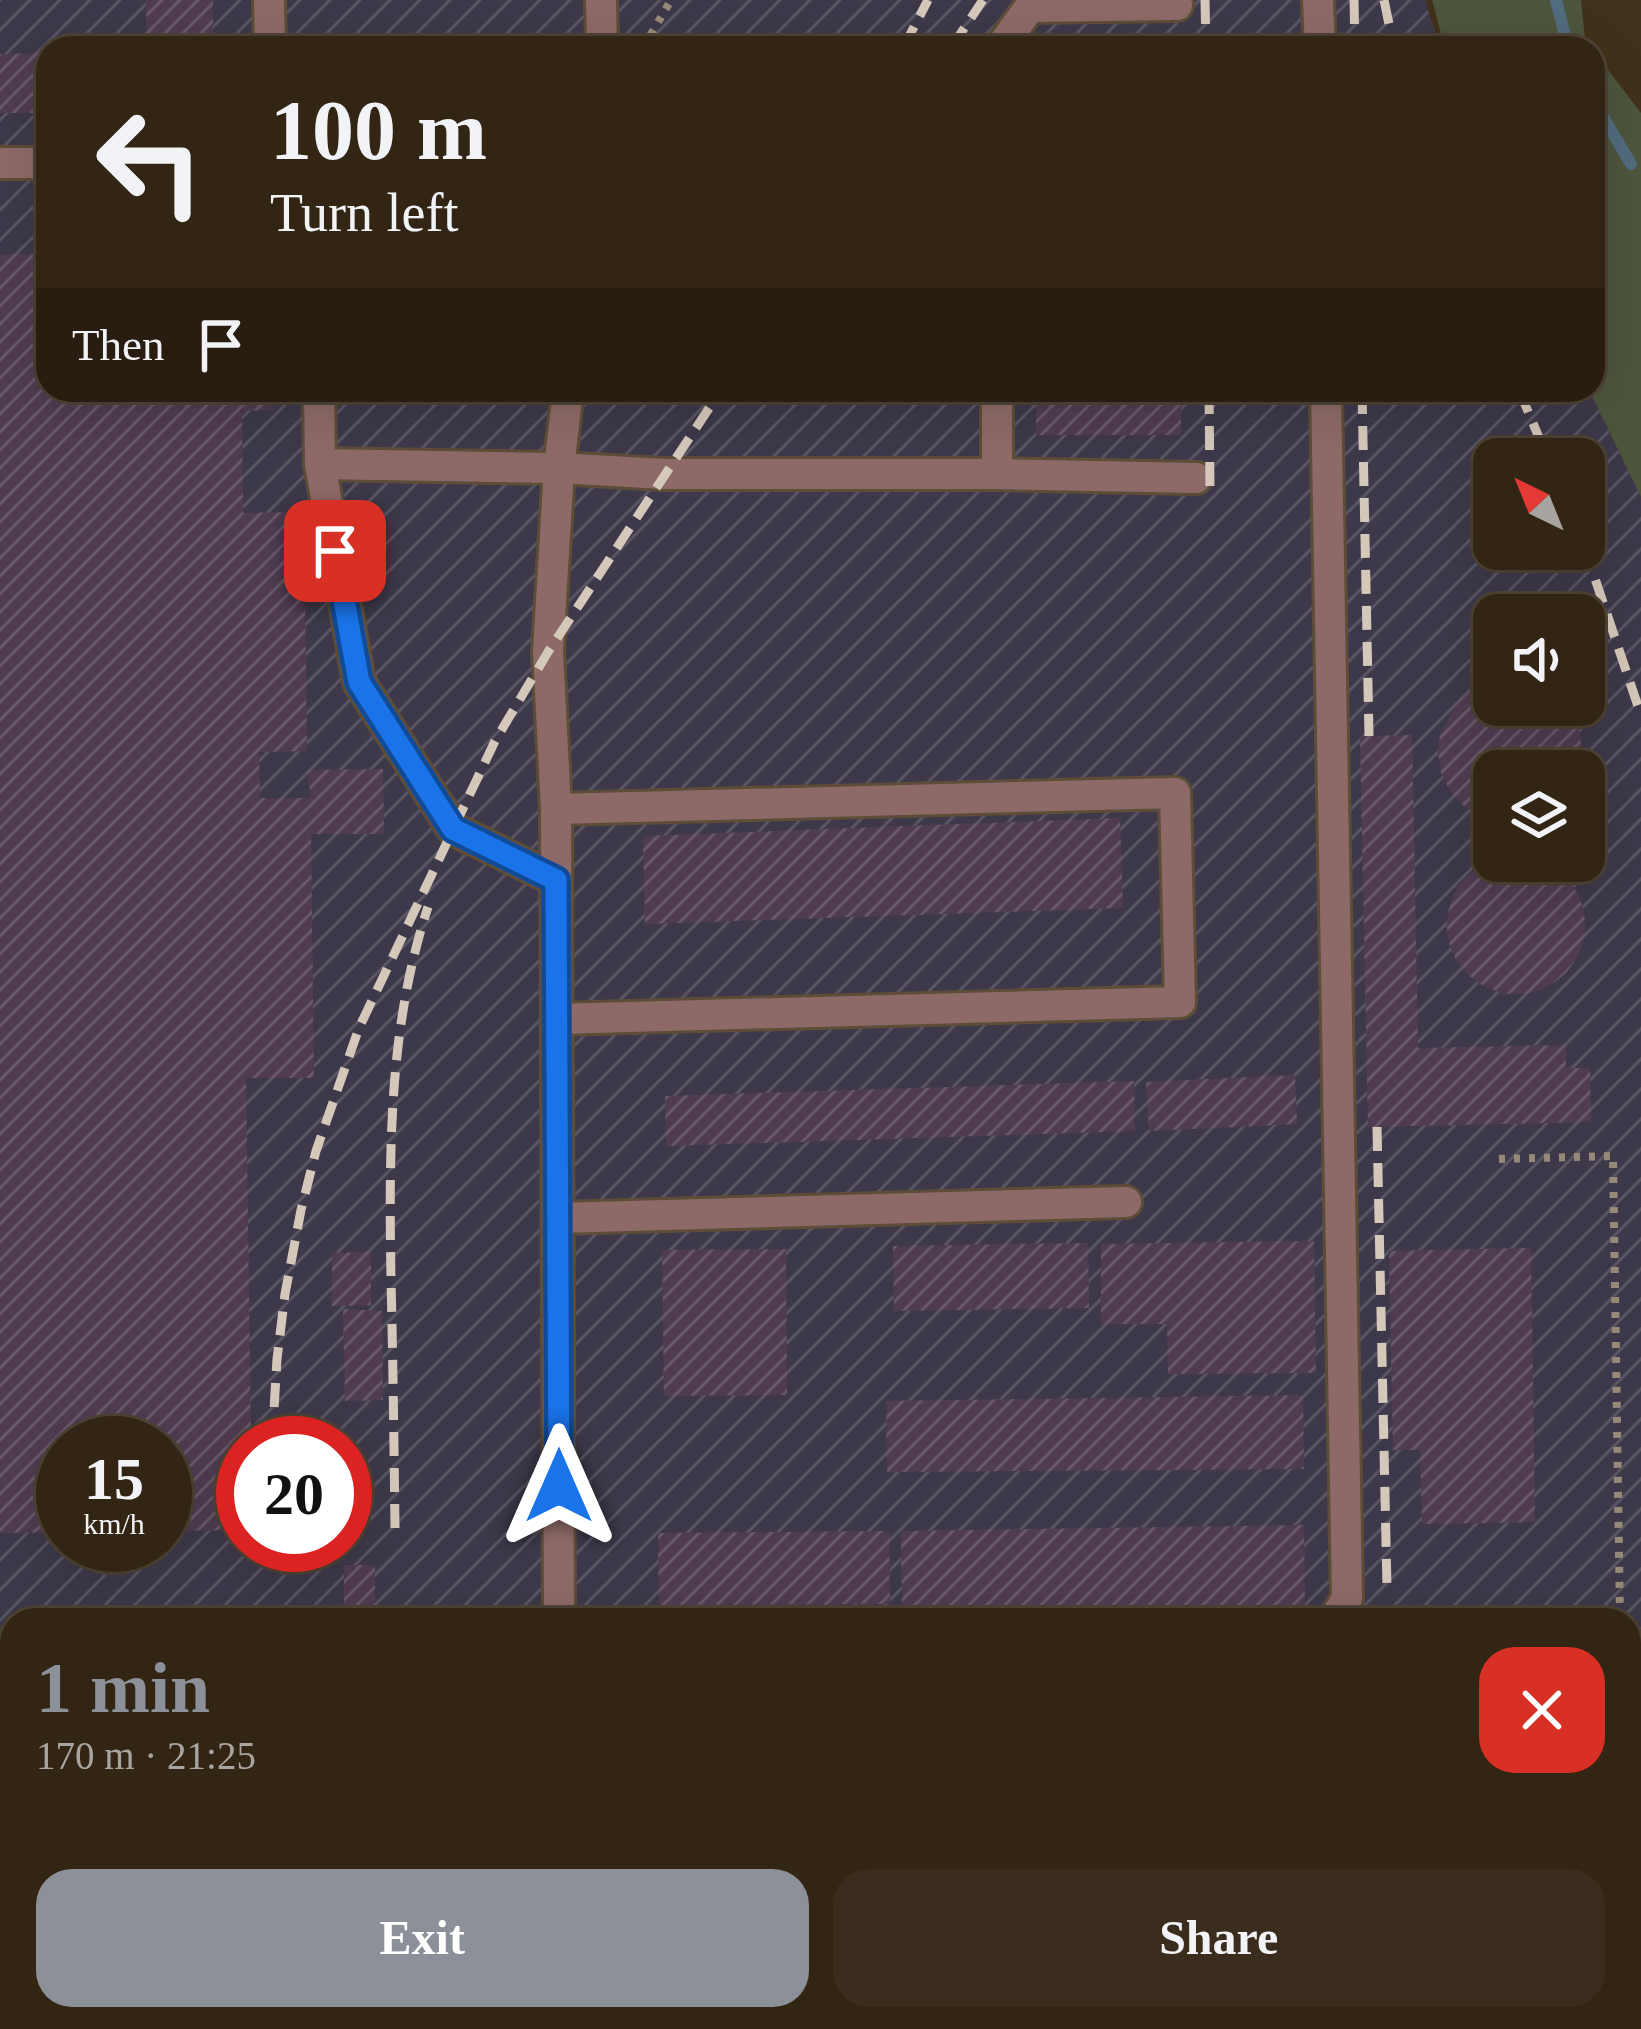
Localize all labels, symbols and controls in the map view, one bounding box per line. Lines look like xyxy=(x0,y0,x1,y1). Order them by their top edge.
icon: left xyxy=(72,84,228,240)
text: 100 m xyxy=(270,84,487,177)
text: Turn left xyxy=(270,183,459,243)
icon: arrive xyxy=(188,312,254,378)
text: Then xyxy=(72,320,164,370)
north arrow xyxy=(1473,438,1605,570)
map controls xyxy=(1473,438,1605,882)
pin xyxy=(284,500,386,602)
icon: arrive xyxy=(302,518,368,584)
button: sound xyxy=(1473,594,1605,726)
button: layers xyxy=(1473,750,1605,882)
speed limit sign: 20 xyxy=(216,1416,372,1572)
position arrow xyxy=(496,1423,622,1549)
text: 15 xyxy=(84,1446,144,1512)
text: km/h xyxy=(83,1507,145,1540)
button: close xyxy=(1479,1647,1605,1773)
text: 1 min xyxy=(36,1648,210,1728)
text: 170 m · 21:25 xyxy=(36,1734,256,1777)
button: Exit xyxy=(36,1869,809,2007)
button: Share xyxy=(833,1869,1605,2007)

